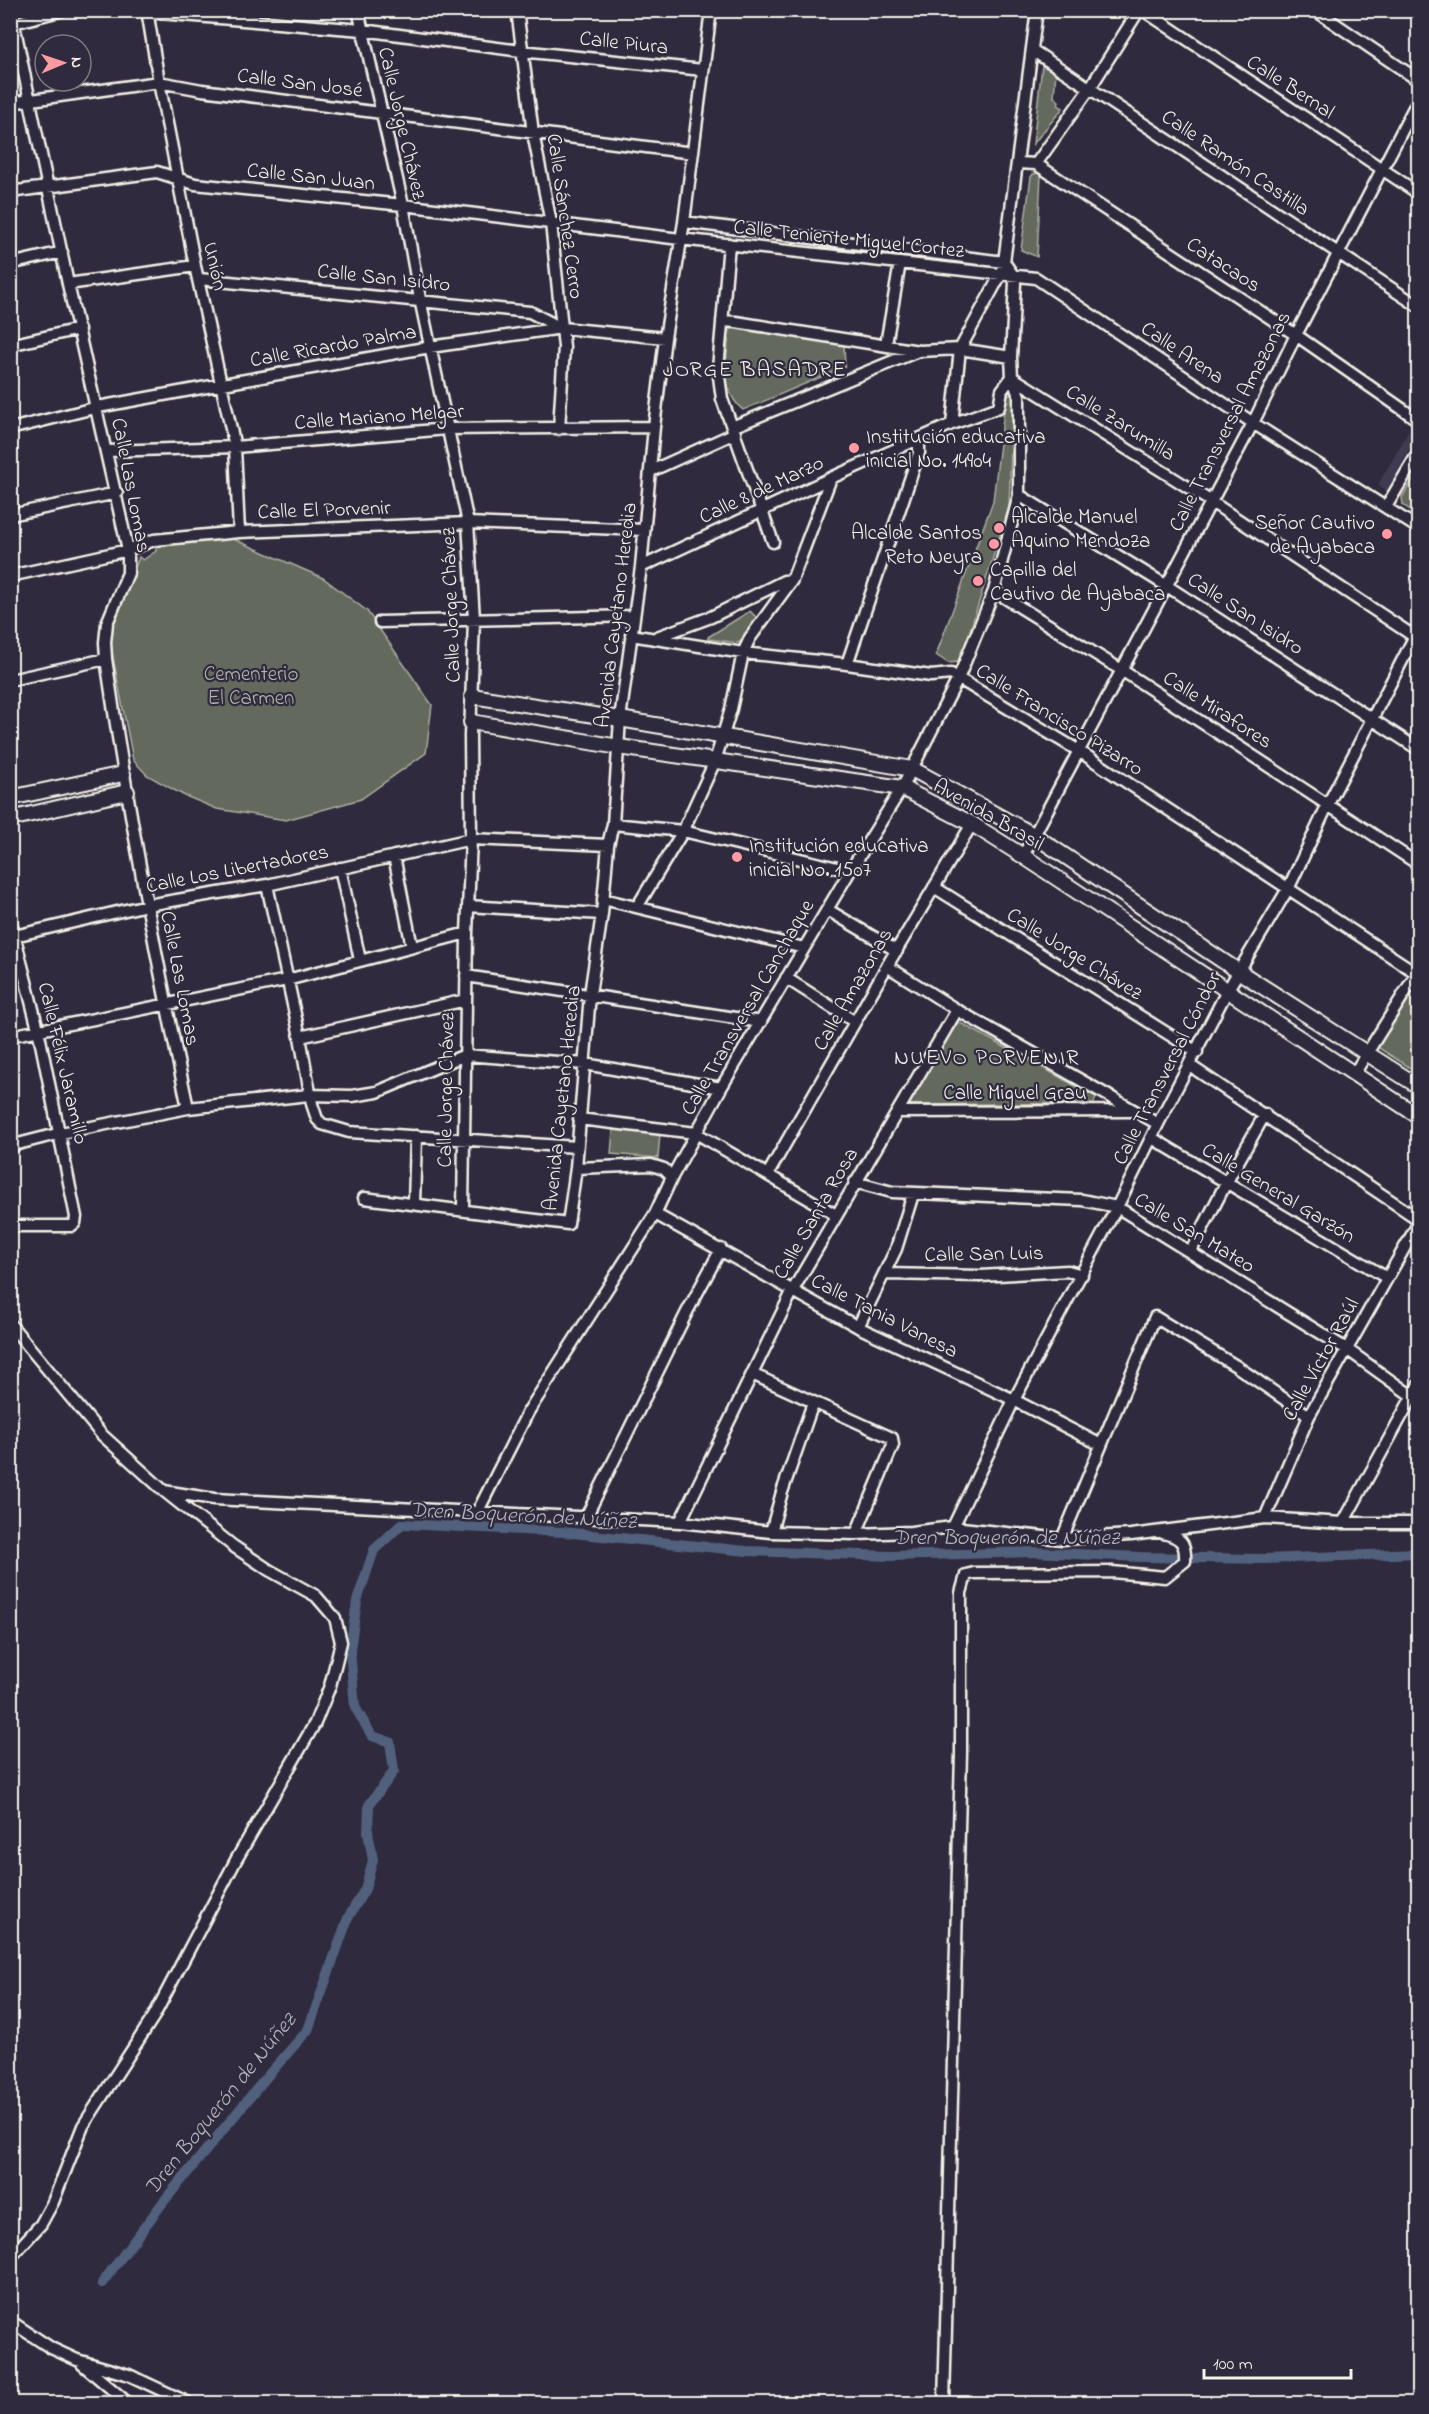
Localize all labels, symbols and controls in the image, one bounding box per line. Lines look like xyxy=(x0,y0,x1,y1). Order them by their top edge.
street label: Calle Piura xyxy=(578,24,670,64)
north arrow xyxy=(33,33,93,93)
street label: Calle Jorge Chávez xyxy=(367,44,433,203)
street label: Calle Bernal xyxy=(1240,48,1340,127)
text: N xyxy=(64,57,88,69)
street label: Calle San José xyxy=(235,61,365,107)
street label: Calle Ramón Castilla xyxy=(1155,103,1315,225)
street label: Calle Sánchez Cerro xyxy=(538,132,590,301)
street label: Calle San Juan xyxy=(245,156,376,200)
street label: Calle Teniente Miguel Cortez xyxy=(732,213,966,269)
street label: Catacaos xyxy=(1180,230,1266,301)
street label: Unión xyxy=(194,239,234,294)
street label: Calle San Isidro xyxy=(316,257,452,301)
street label: Calle Transversal Amazonas xyxy=(1162,307,1299,537)
street label: Calle Arena xyxy=(1134,315,1230,393)
street label: Calle Ricardo Palma xyxy=(248,318,419,376)
district label: JORGE BASADRE xyxy=(663,355,847,387)
street label: Calle Zarumilla xyxy=(1059,378,1181,469)
street label: Calle Mariano Melgar xyxy=(293,397,466,441)
street label: Calle Las Lomas xyxy=(102,415,158,555)
place label: Institución educativa inicial No. 14904 xyxy=(866,423,1046,477)
marker: Institución educativa inicial No. 14904 xyxy=(847,441,861,455)
street label: Calle 8 de Marzo xyxy=(695,449,829,533)
street label: Calle El Porvenir xyxy=(257,494,392,528)
street label: Avenida Cayetano Heredia xyxy=(588,501,648,730)
place label: Alcalde Manuel Aquino Mendoza xyxy=(1011,503,1150,557)
place label: Señor Cautivo de Ayabaca xyxy=(1254,509,1375,565)
place label: Alcalde Santos Reto Neyra xyxy=(851,519,982,575)
marker: Alcalde Manuel Aquino Mendoza xyxy=(992,521,1006,535)
street label: Calle Jorge Chávez xyxy=(434,526,472,683)
marker: Señor Cautivo de Ayabaca xyxy=(1380,527,1394,541)
marker: Alcalde Santos Reto Neyra xyxy=(987,537,1001,551)
place label: Capilla del Cautivo de Ayabaca xyxy=(990,556,1165,612)
street label: Calle San Isidro xyxy=(1181,566,1309,664)
marker: Capilla del Cautivo de Ayabaca xyxy=(971,574,985,588)
street label: Calle Francisco Pizarro xyxy=(969,657,1149,785)
park label: Cementerio El Carmen xyxy=(204,660,298,714)
street label: Calle Mirafores xyxy=(1156,664,1277,757)
street label: Avenida Brasil xyxy=(927,772,1049,860)
place label: Institución educativa inicial No. 1507 xyxy=(749,832,929,886)
street label: Calle Los Libertadores xyxy=(143,838,331,902)
marker: Institución educativa inicial No. 1507 xyxy=(730,850,744,864)
street label: Calle Transversal Canchaque xyxy=(675,894,823,1122)
street label: Calle Jorge Chávez xyxy=(999,901,1148,1010)
street label: Calle Las Lomas xyxy=(151,908,207,1048)
street label: Calle Amazonas xyxy=(806,923,901,1057)
street label: Calle Transversal Cóndor xyxy=(1106,967,1230,1171)
street label: Calle Félix Jaramillo xyxy=(29,980,95,1147)
street label: Avenida Cayetano Heredia xyxy=(536,984,592,1213)
street label: Calle Jorge Chávez xyxy=(431,1012,465,1168)
district label: NUEVO PORVENIR xyxy=(894,1043,1080,1075)
street label: Calle Miguel Grau xyxy=(943,1079,1087,1111)
street label: Calle General Garzón xyxy=(1195,1136,1361,1252)
street label: Calle Santa Rosa xyxy=(767,1142,867,1286)
street label: Calle San Mateo xyxy=(1128,1186,1260,1282)
street label: Calle San Luis xyxy=(924,1239,1044,1271)
street label: Calle Tania Vanesa xyxy=(805,1267,963,1367)
street label: Calle Víctor Raúl xyxy=(1275,1293,1368,1427)
water label: Dren Boquerón de Núñez xyxy=(409,1495,639,1539)
water label: Dren Boquerón de Núñez xyxy=(893,1523,1121,1555)
water label: Dren Boquerón de Núñez xyxy=(138,2005,306,2203)
scale bar xyxy=(1204,2342,1351,2380)
text: 100 m xyxy=(1213,2352,1253,2378)

